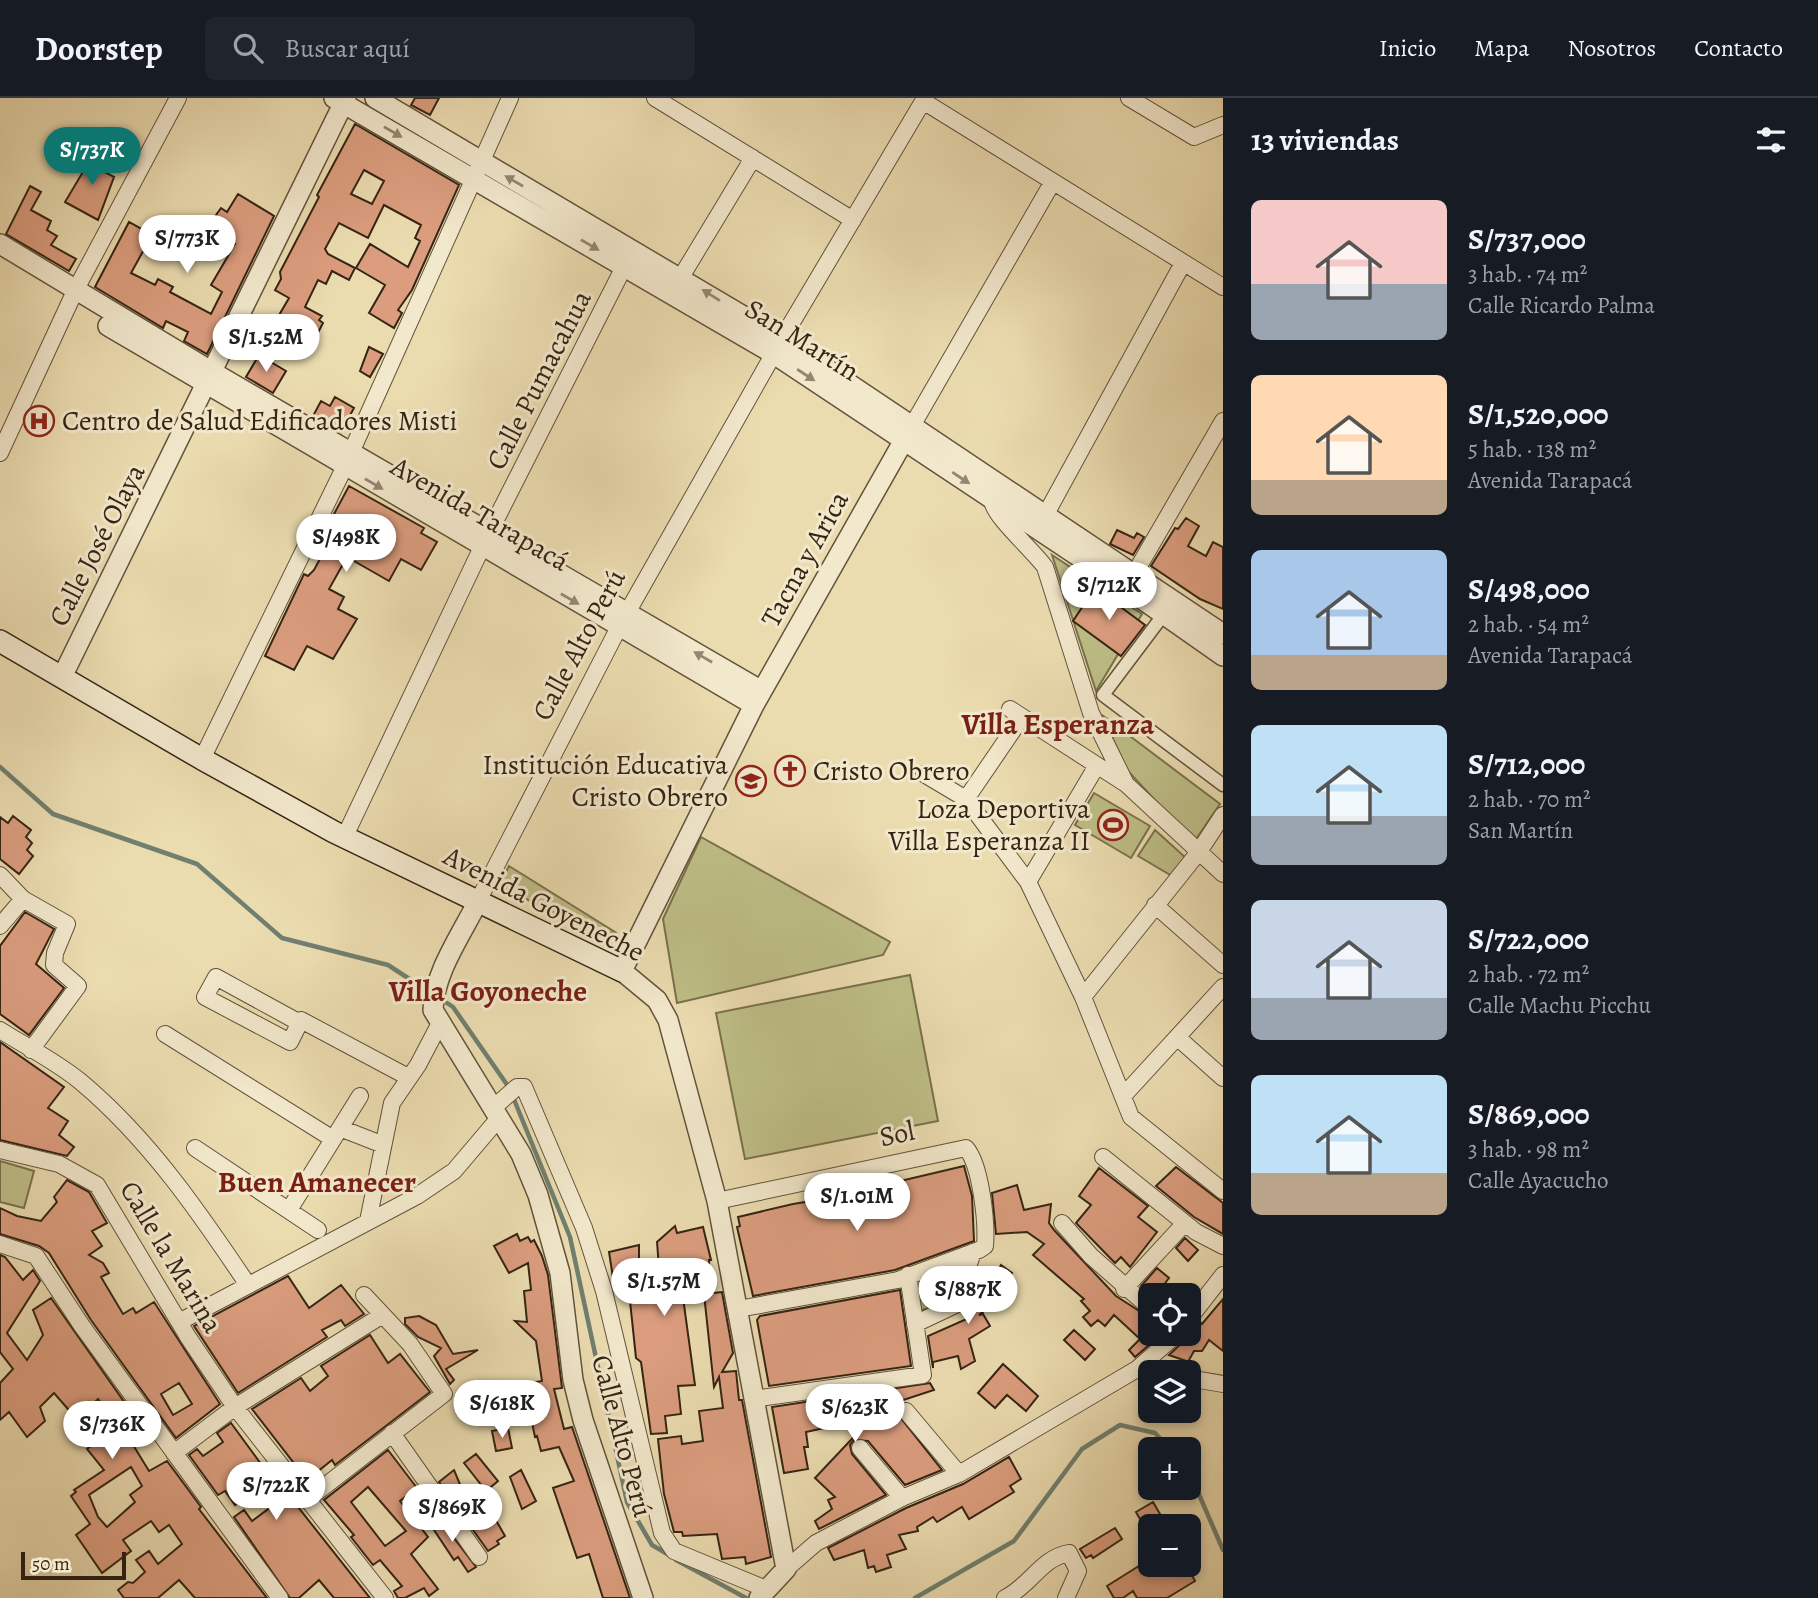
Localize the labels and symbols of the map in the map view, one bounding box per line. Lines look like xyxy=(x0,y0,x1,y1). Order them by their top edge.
one-way arrow xyxy=(383,126,403,138)
pin: S/737K xyxy=(35,127,149,187)
one-way arrow xyxy=(505,175,524,187)
pin: S/773K xyxy=(130,216,244,275)
one-way arrow xyxy=(581,239,600,252)
street label: Calle Pumacahua xyxy=(477,284,601,476)
one-way arrow xyxy=(702,289,721,301)
street label: San Martín xyxy=(738,290,866,390)
pin: S/1.52M xyxy=(201,314,331,374)
one-way arrow xyxy=(797,368,816,381)
place label: Centro de Salud Edificadores Misti xyxy=(62,402,457,440)
hospital icon: Centro de Salud Edificadores Misti xyxy=(22,404,56,438)
street label: Avenida Tarapacá xyxy=(383,447,576,580)
street label: Calle José Olaya xyxy=(40,457,154,633)
one-way arrow xyxy=(951,471,970,484)
one-way arrow xyxy=(364,477,383,490)
street label: Tacna y Arica xyxy=(752,484,858,634)
pin: S/498K xyxy=(289,514,403,574)
street label: Calle Alto Perú xyxy=(523,562,635,727)
pin: S/712K xyxy=(1052,562,1166,622)
one-way arrow xyxy=(560,592,580,604)
one-way arrow xyxy=(693,651,713,663)
district label: Villa Esperanza xyxy=(960,704,1155,744)
place label: Institución Educativa Cristo Obrero xyxy=(483,746,728,816)
place label: Cristo Obrero xyxy=(813,752,970,790)
church icon: Cristo Obrero xyxy=(773,754,807,788)
school or university icon: Institución Educativa Cristo Obrero xyxy=(734,764,768,798)
place label: Loza Deportiva Villa Esperanza II xyxy=(887,790,1090,860)
sports icon: Loza Deportiva Villa Esperanza II xyxy=(1096,808,1130,842)
street label: Avenida Goyeneche xyxy=(436,837,651,971)
district label: Villa Goyoneche xyxy=(388,971,587,1011)
street label: Sol xyxy=(876,1112,918,1156)
district label: Buen Amanecer xyxy=(218,1162,416,1202)
street label: Calle la Marina xyxy=(111,1174,231,1340)
pin: S/1.01M xyxy=(792,1174,922,1233)
pin: S/1.57M xyxy=(599,1258,729,1318)
pin: S/887K xyxy=(911,1266,1025,1326)
street label: Calle Alto Perú xyxy=(582,1351,662,1522)
pin: S/618K xyxy=(445,1380,559,1440)
pin: S/623K xyxy=(798,1384,912,1444)
pin: S/736K xyxy=(55,1402,169,1461)
pin: S/722K xyxy=(219,1462,333,1522)
pin: S/869K xyxy=(395,1484,509,1544)
scale bar xyxy=(21,1549,126,1581)

